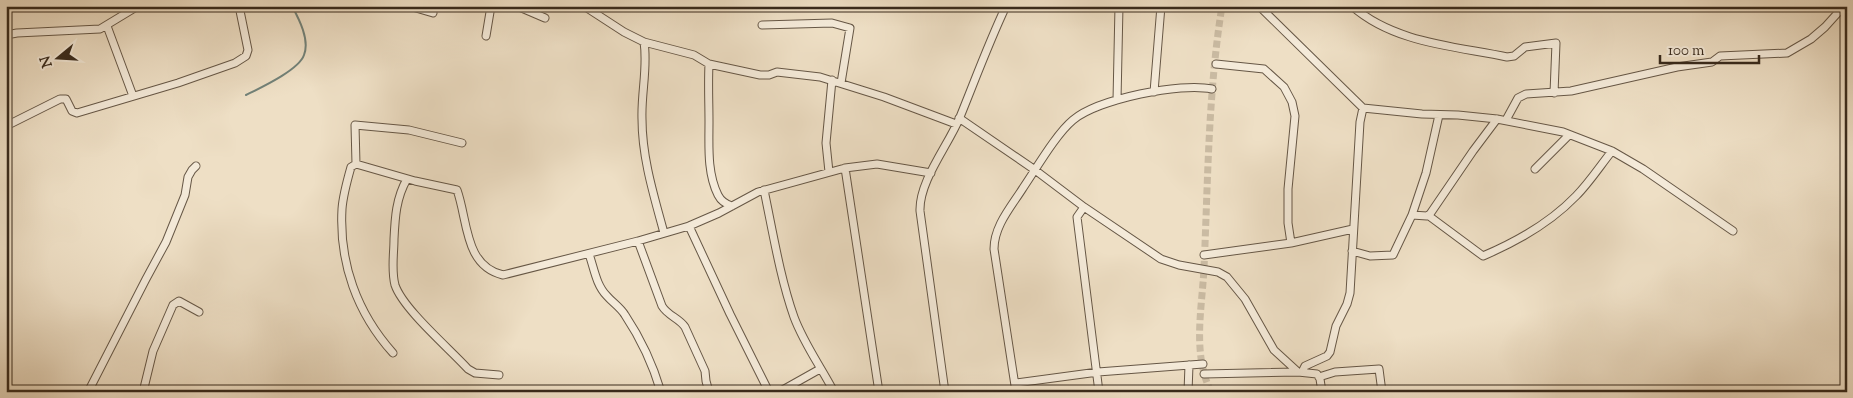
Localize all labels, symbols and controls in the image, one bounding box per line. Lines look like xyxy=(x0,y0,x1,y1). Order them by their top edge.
north arrow xyxy=(32,32,82,82)
scale bar xyxy=(1660,32,1759,64)
text: 100 m xyxy=(1668,41,1705,62)
text: N xyxy=(36,53,59,70)

